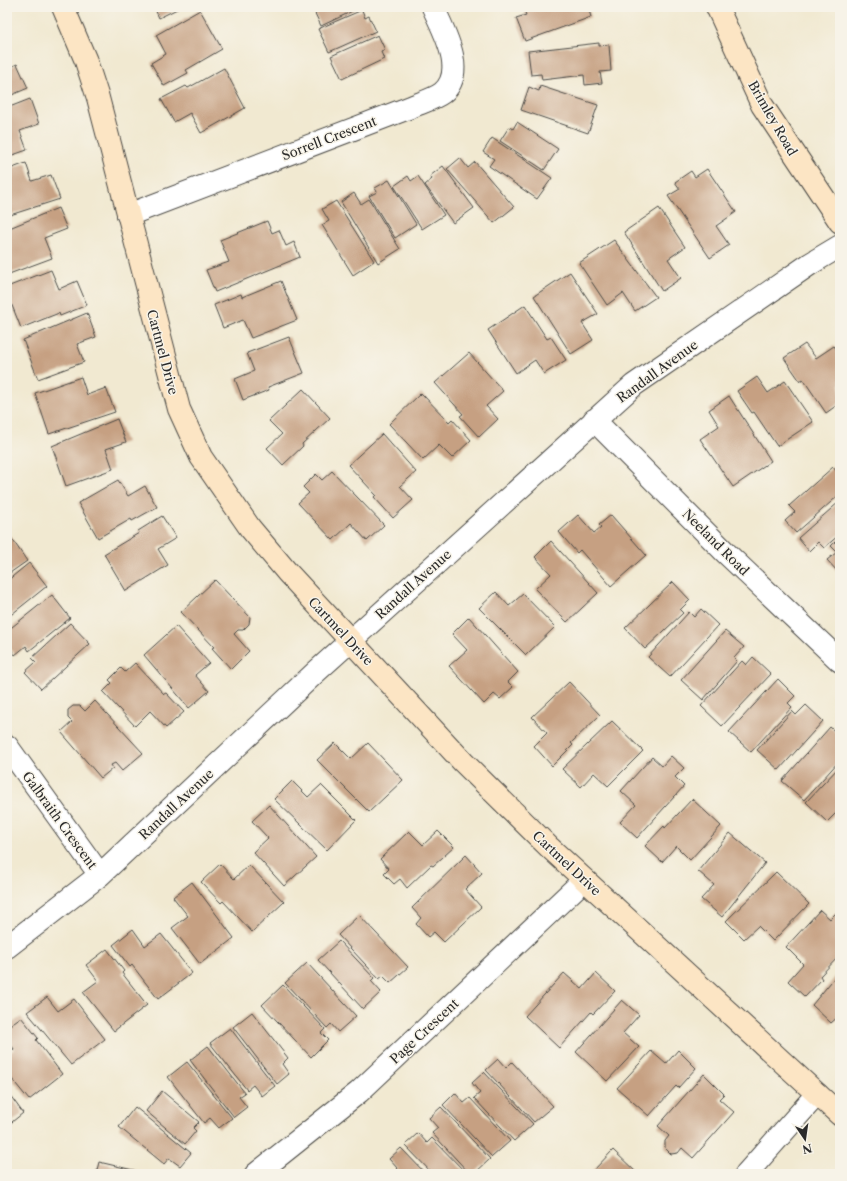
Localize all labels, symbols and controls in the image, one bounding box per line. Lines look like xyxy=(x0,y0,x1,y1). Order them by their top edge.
street label: Brimley Road xyxy=(745,78,801,158)
street label: Sorrell Crescent xyxy=(279,112,379,163)
street label: Cartmel Drive xyxy=(144,308,182,396)
street label: Randall Avenue xyxy=(613,336,701,406)
street label: Neeland Road xyxy=(679,505,753,579)
street label: Randall Avenue xyxy=(372,546,454,622)
street label: Cartmel Drive xyxy=(305,594,377,668)
street label: Randall Avenue xyxy=(135,765,217,843)
street label: Galbraith Crescent xyxy=(19,768,101,872)
street label: Cartmel Drive xyxy=(530,827,604,899)
street label: Page Crescent xyxy=(386,995,462,1067)
north arrow xyxy=(785,1119,825,1159)
text: N xyxy=(801,1141,813,1157)

